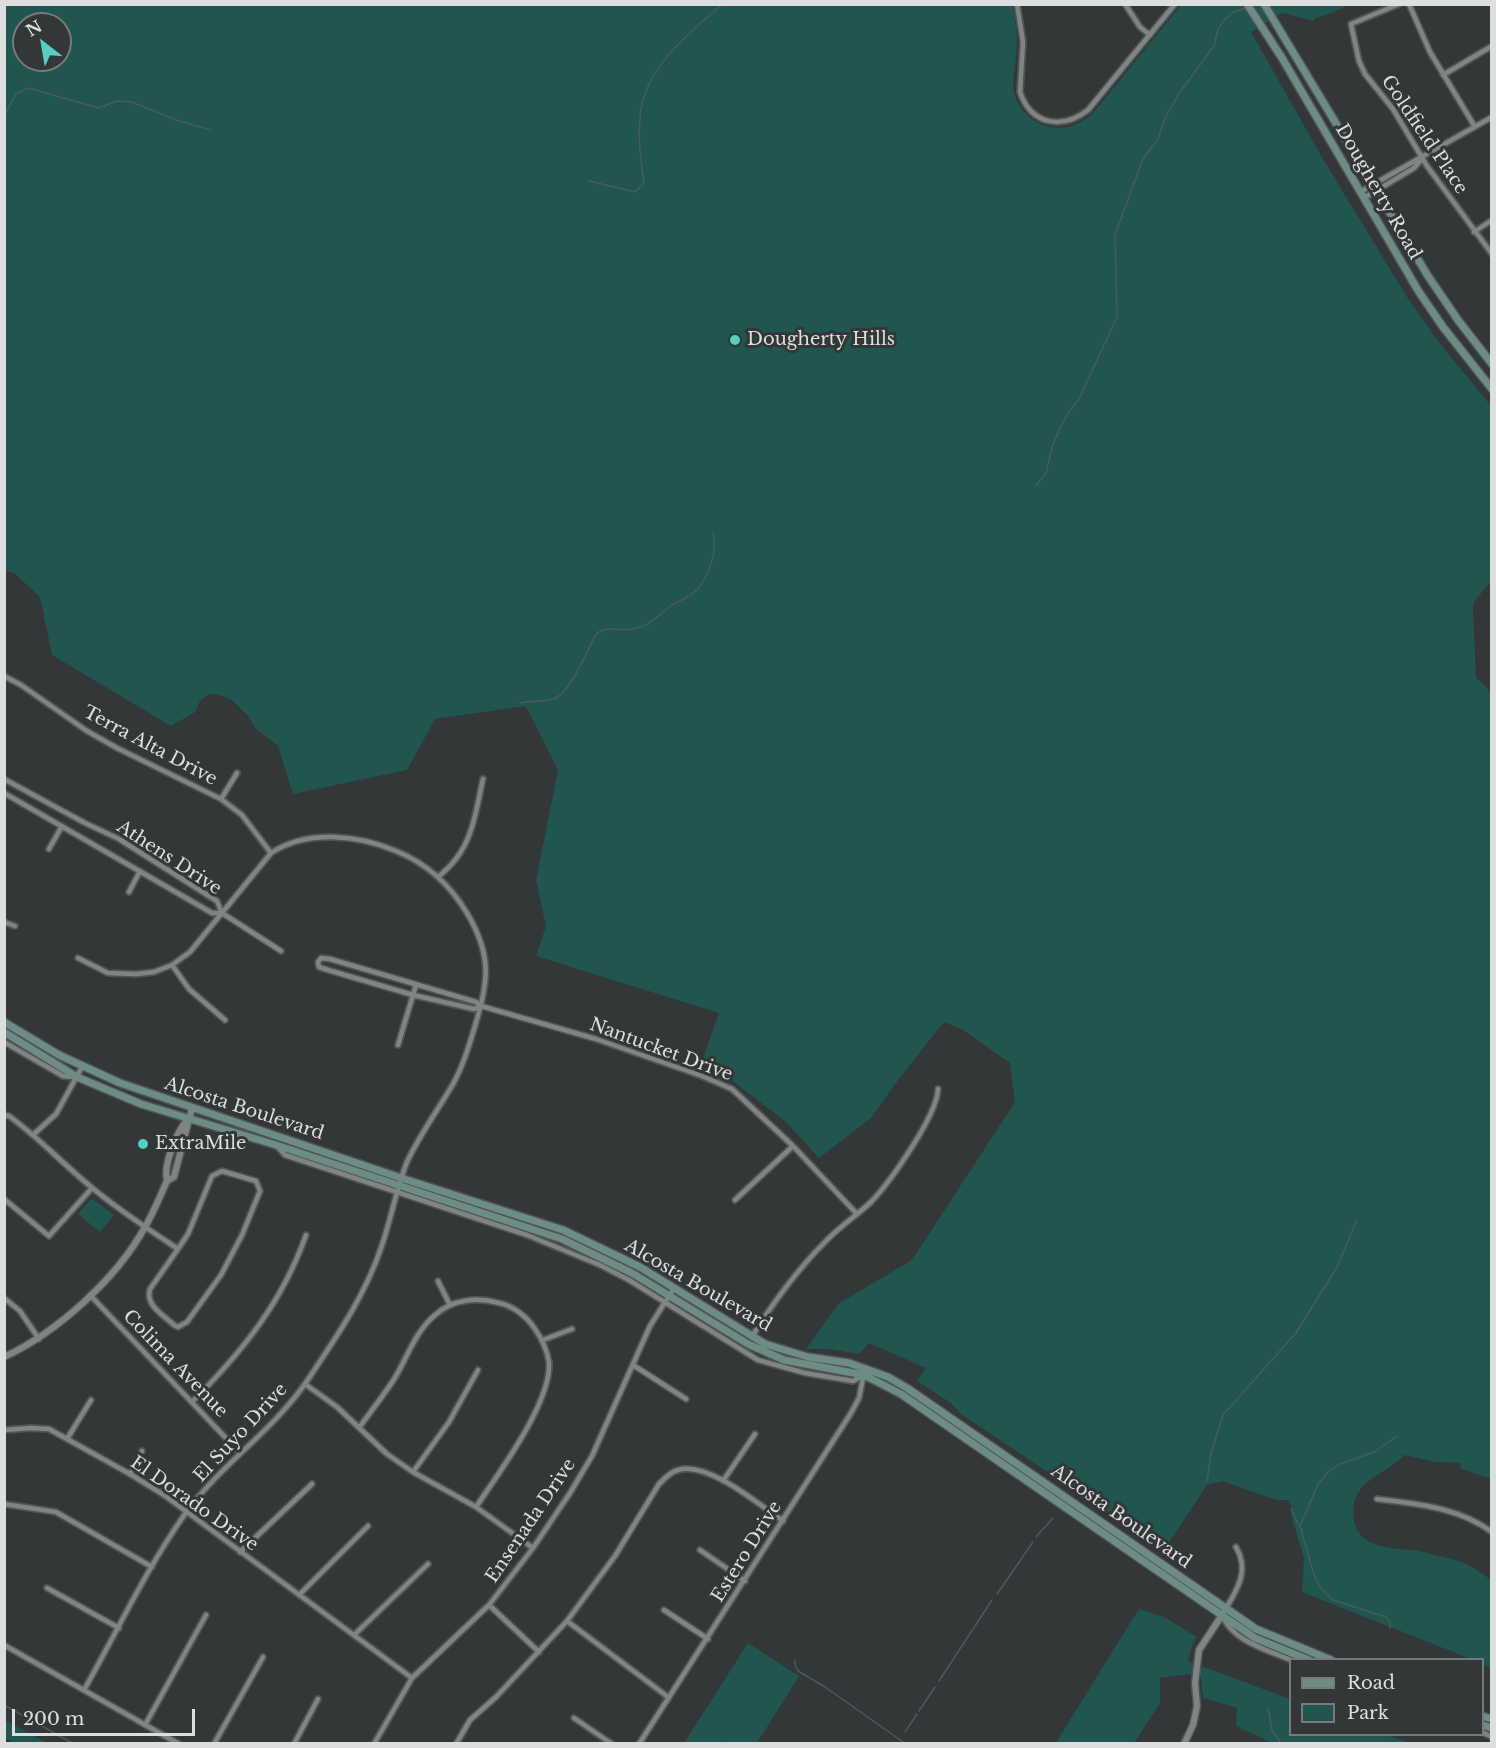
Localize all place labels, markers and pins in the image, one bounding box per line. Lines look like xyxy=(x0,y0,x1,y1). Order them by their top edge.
place label: Dougherty Hills xyxy=(747,329,895,351)
marker: Dougherty Hills xyxy=(728,333,742,347)
place label: ExtraMile xyxy=(155,1133,246,1155)
marker: ExtraMile xyxy=(136,1137,150,1151)

